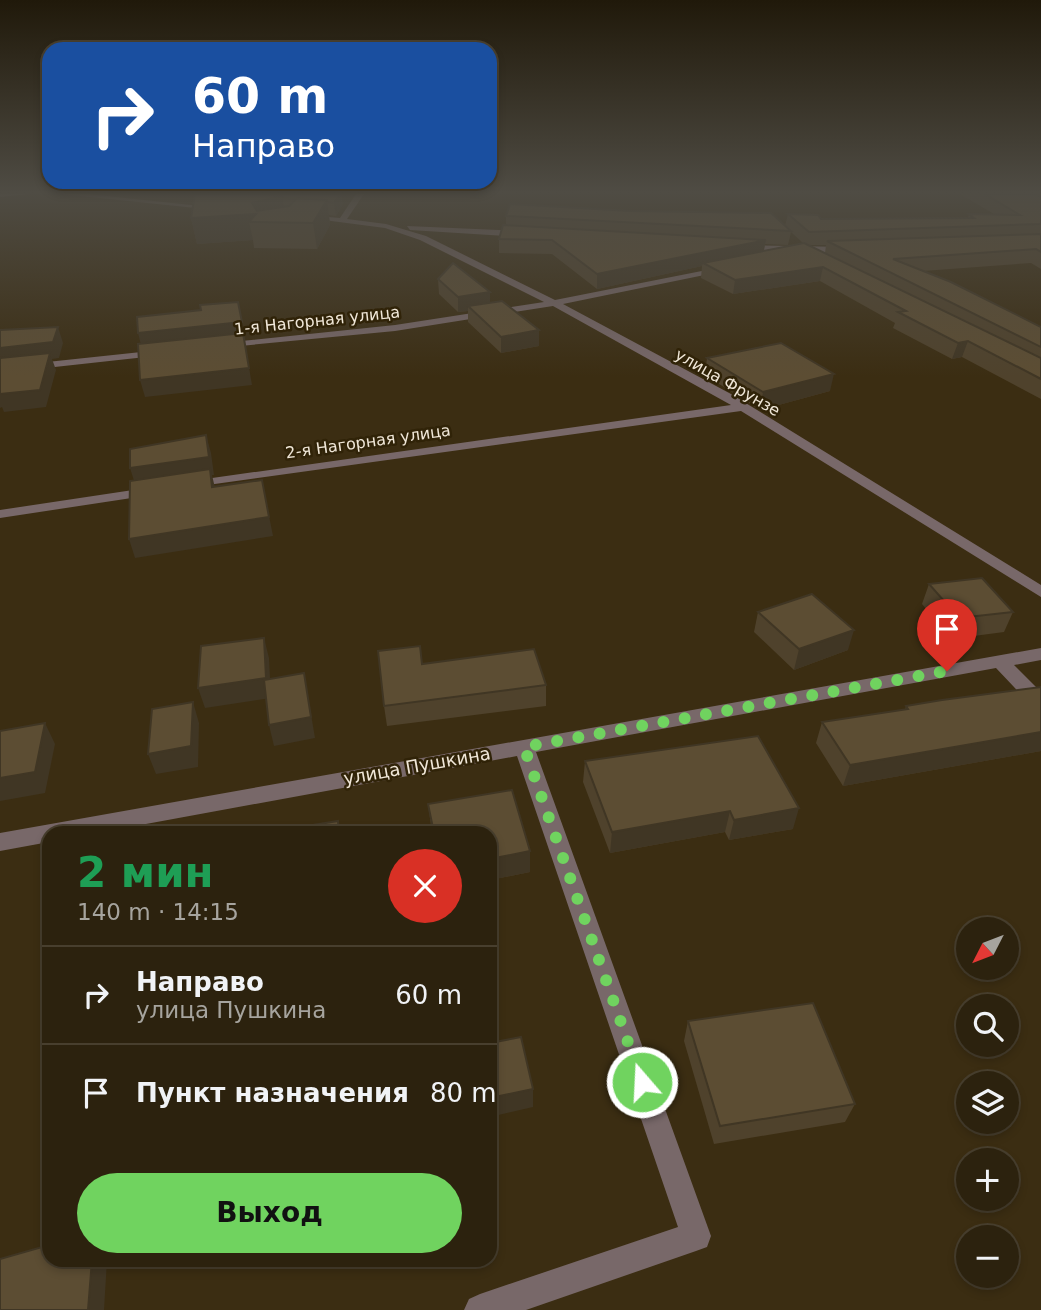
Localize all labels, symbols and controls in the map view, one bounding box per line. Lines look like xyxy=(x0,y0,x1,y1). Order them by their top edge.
text: 60 m xyxy=(192,68,328,125)
icon: right xyxy=(77,70,168,161)
text: Направо xyxy=(192,127,335,165)
street label: 1-я Нагорная улица xyxy=(233,302,401,339)
street label: улица Фрунзе xyxy=(672,345,784,420)
street label: 2-я Нагорная улица xyxy=(284,420,452,462)
pin xyxy=(917,599,977,671)
icon: arrive xyxy=(928,610,966,648)
street label: улица Пушкина xyxy=(342,742,492,789)
text: 2 мин xyxy=(77,848,214,897)
button: close xyxy=(388,849,462,923)
text: 140 m · 14:15 xyxy=(77,899,239,925)
north arrow xyxy=(956,917,1018,980)
map controls xyxy=(956,917,1019,1288)
text: Направо xyxy=(136,967,264,997)
icon: right xyxy=(77,976,115,1014)
text: 60 m xyxy=(395,980,462,1010)
button: search xyxy=(956,994,1019,1057)
text: улица Пушкина xyxy=(136,997,326,1023)
position arrow xyxy=(605,1045,679,1119)
button: layers xyxy=(956,1071,1019,1134)
icon: arrive xyxy=(77,1074,115,1112)
text: Пункт назначения xyxy=(136,1078,409,1108)
text: 80 m xyxy=(430,1078,497,1108)
button: + xyxy=(956,1148,1019,1211)
button: Выход xyxy=(77,1173,462,1253)
button: − xyxy=(956,1225,1019,1288)

